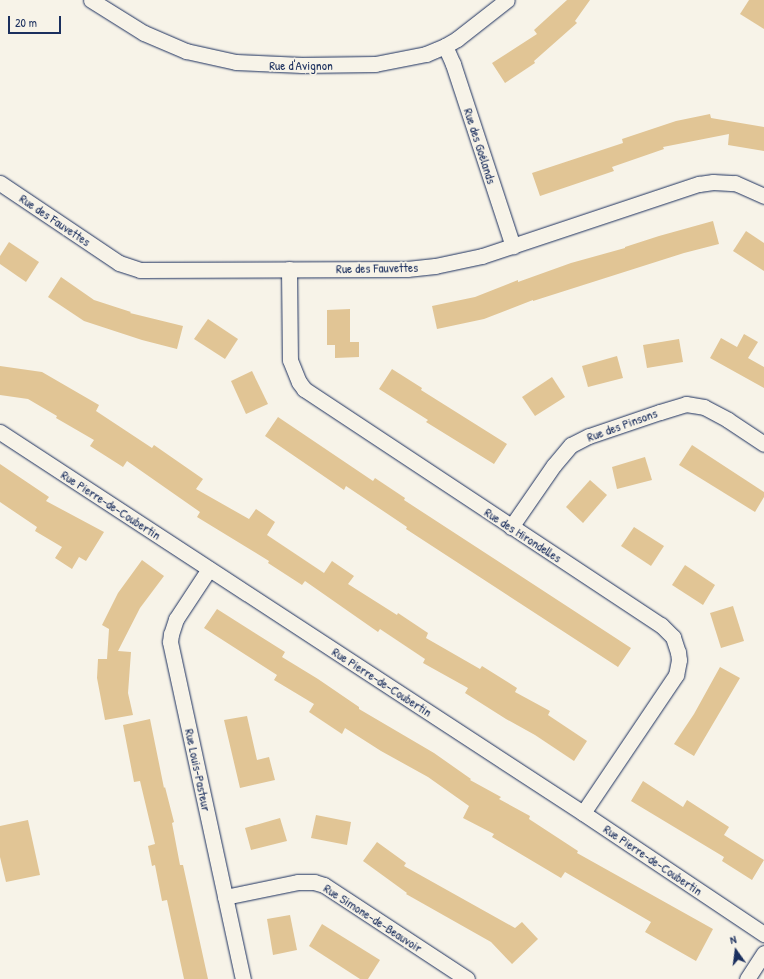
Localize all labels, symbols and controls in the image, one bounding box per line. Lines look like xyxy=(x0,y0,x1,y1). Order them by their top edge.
scale bar xyxy=(10,8,63,34)
text: 20 m xyxy=(15,14,37,31)
street label: Rue d'Avignon xyxy=(269,57,333,73)
street label: Rue des Goélands xyxy=(460,106,500,186)
street label: Rue des Fauvettes xyxy=(17,191,93,249)
street label: Rue des Fauvettes xyxy=(336,259,418,277)
street label: Rue des Pinsons xyxy=(585,405,659,445)
street label: Rue Pierre-de-Coubertin xyxy=(58,467,164,543)
street label: Rue des Hirondelles xyxy=(482,504,564,566)
street label: Rue Pierre-de-Coubertin xyxy=(329,644,435,720)
street label: Rue Louis-Pasteur xyxy=(182,727,214,813)
street label: Rue Pierre-de-Coubertin xyxy=(601,821,705,899)
street label: Rue Simone-de-Beauvoir xyxy=(321,880,425,956)
north arrow xyxy=(716,931,756,971)
text: N xyxy=(729,932,738,947)

